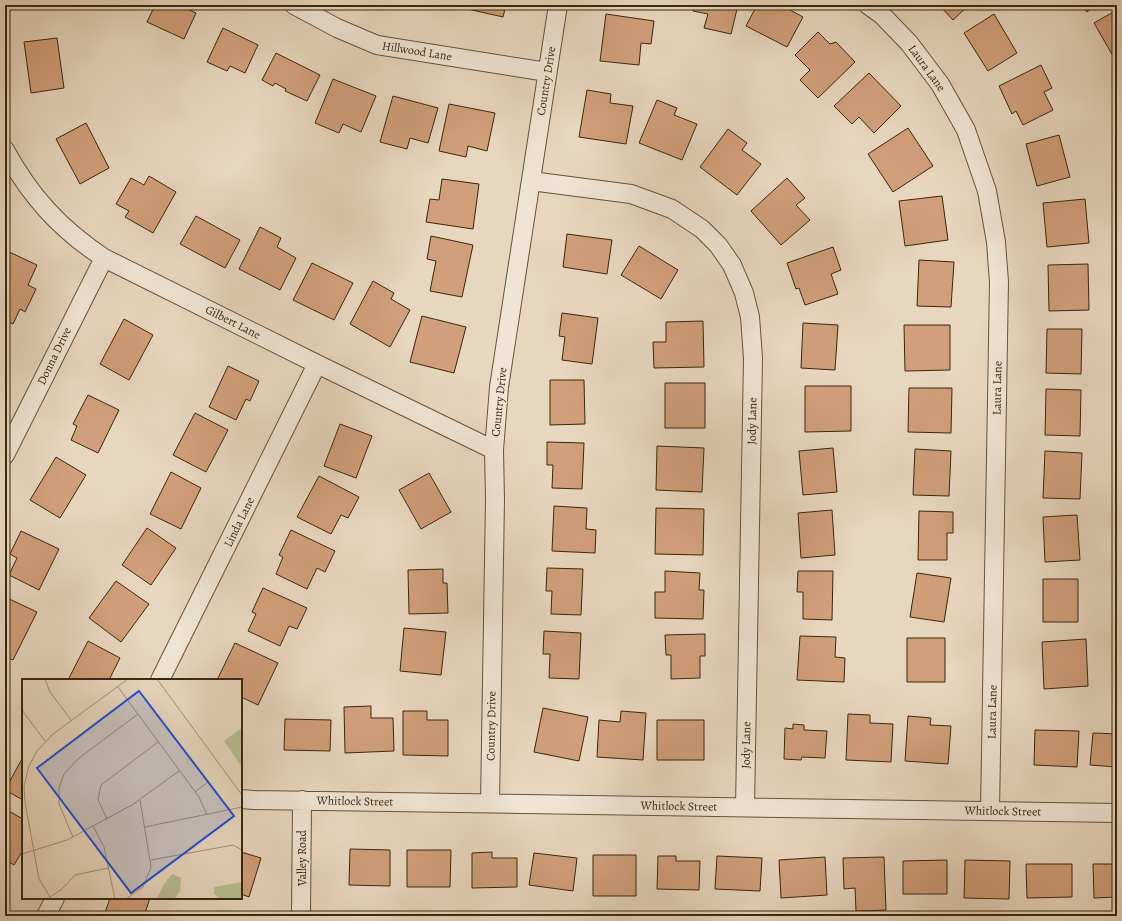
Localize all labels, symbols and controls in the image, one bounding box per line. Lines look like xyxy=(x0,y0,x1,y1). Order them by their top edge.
street label: Hillwood Lane xyxy=(381,38,453,64)
street label: Laura Lane xyxy=(905,41,949,95)
street label: Country Drive xyxy=(533,45,559,117)
street label: Gilbert Lane xyxy=(203,301,263,343)
street label: Donna Drive xyxy=(33,324,75,388)
street label: Laura Lane xyxy=(989,361,1005,415)
street label: Country Drive xyxy=(487,366,511,438)
street label: Jody Lane xyxy=(744,397,760,445)
street label: Linda Lane xyxy=(220,494,258,550)
inset map xyxy=(22,679,242,899)
street label: Laura Lane xyxy=(984,685,1000,739)
street label: Country Drive xyxy=(482,691,500,761)
street label: Jody Lane xyxy=(738,721,754,769)
street label: Whitlock Street xyxy=(316,792,393,810)
street label: Whitlock Street xyxy=(640,797,717,815)
street label: Whitlock Street xyxy=(964,802,1041,820)
street label: Valley Road xyxy=(294,830,310,887)

